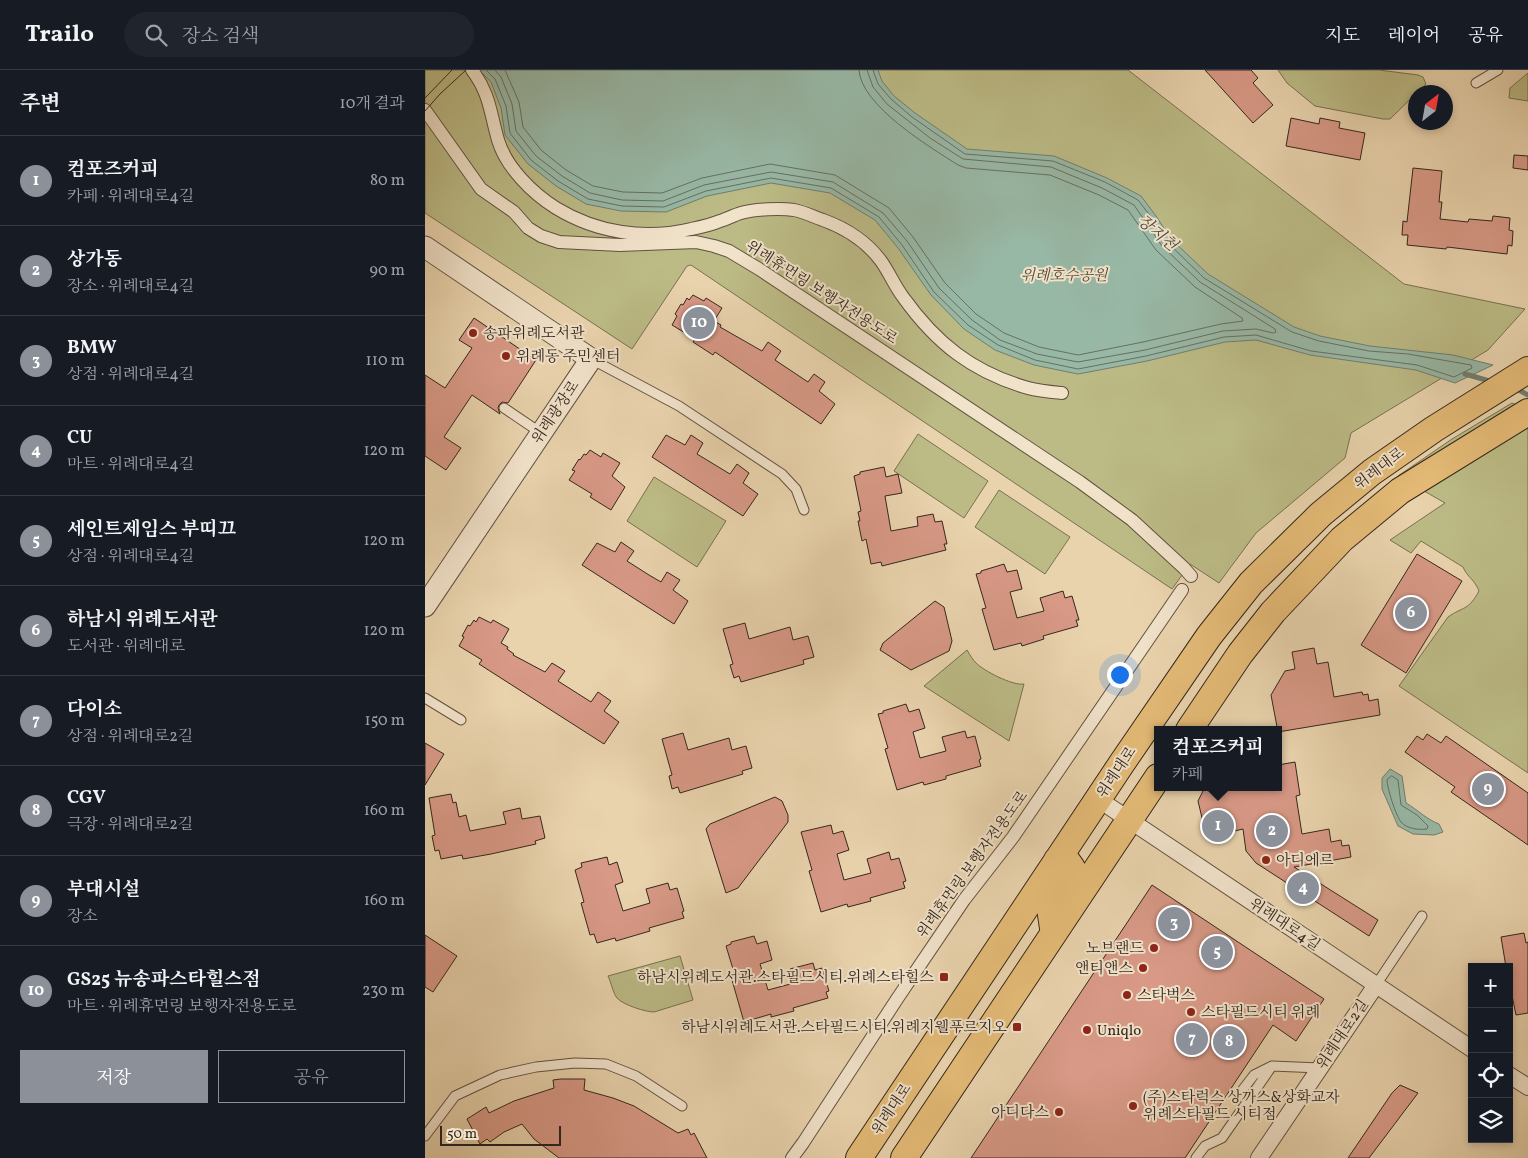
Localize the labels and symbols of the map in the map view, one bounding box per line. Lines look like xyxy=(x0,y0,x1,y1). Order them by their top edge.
north arrow xyxy=(1408,85,1453,130)
water label: 장지천 xyxy=(1132,210,1183,258)
street label: 위례휴먼링 보행자전용도로 xyxy=(741,236,901,351)
park label: 위례호수공원 xyxy=(1021,266,1109,287)
pin: 10 xyxy=(683,304,715,342)
place label: 송파위례도서관 xyxy=(483,324,585,345)
marker: 송파위례도서관 xyxy=(467,327,479,339)
place label: 위례동 주민센터 xyxy=(516,347,620,368)
marker: 위례동 주민센터 xyxy=(500,350,512,362)
street label: 위례광장로 xyxy=(527,377,585,449)
street label: 위례대로 xyxy=(1350,443,1410,495)
pin: 6 xyxy=(1395,594,1427,632)
your location xyxy=(1107,662,1133,688)
street label: 위례대로 xyxy=(1092,743,1142,803)
pin: 9 xyxy=(1472,770,1504,808)
street label: 위례휴먼링 보행자전용도로 xyxy=(913,787,1034,943)
pin: 1 xyxy=(1202,807,1234,845)
pin: 2 xyxy=(1256,812,1288,850)
place label: 아디에르 xyxy=(1276,851,1334,872)
marker: 아디에르 xyxy=(1260,854,1272,866)
pin: 4 xyxy=(1287,869,1319,907)
street label: 위례대로4길 xyxy=(1245,894,1324,957)
pin: 3 xyxy=(1158,904,1190,942)
pin: 5 xyxy=(1201,933,1233,971)
place label: 노브랜드 xyxy=(1086,939,1145,960)
marker: 노브랜드 xyxy=(1148,942,1160,954)
place label: 앤티앤스 xyxy=(1075,959,1134,980)
marker: 앤티앤스 xyxy=(1137,962,1149,974)
place label: 하남시위례도서관.스타필드시티.위례스타힐스 xyxy=(637,968,935,989)
marker: 하남시위례도서관.스타필드시티.위례스타힐스 xyxy=(938,971,950,983)
place label: 스타벅스 xyxy=(1137,986,1195,1007)
marker: 스타벅스 xyxy=(1121,989,1133,1001)
street label: 위례대로2길 xyxy=(1312,996,1374,1074)
place label: 스타필드시티 위례 xyxy=(1201,1003,1320,1024)
marker: 스타필드시티 위례 xyxy=(1185,1006,1197,1018)
place label: 하남시위례도서관.스타필드시티.위례지웰푸르지오 xyxy=(681,1018,1007,1039)
pin: 7 xyxy=(1176,1020,1208,1058)
marker: 하남시위례도서관.스타필드시티.위례지웰푸르지오 xyxy=(1011,1021,1023,1033)
place label: Uniqlo xyxy=(1097,1021,1141,1042)
pin: 8 xyxy=(1213,1023,1245,1061)
marker: Uniqlo xyxy=(1081,1024,1093,1036)
street label: 위례대로 xyxy=(867,1080,917,1140)
place label: (주)스타럭스 상까스&상화교자 위례스타필드 시티점 xyxy=(1143,1088,1340,1126)
marker: (주)스타럭스 상까스&상화교자 위례스타필드 시티점 xyxy=(1127,1100,1139,1112)
place label: 아디다스 xyxy=(991,1103,1050,1124)
marker: 아디다스 xyxy=(1053,1106,1065,1118)
scale bar xyxy=(440,1123,561,1146)

